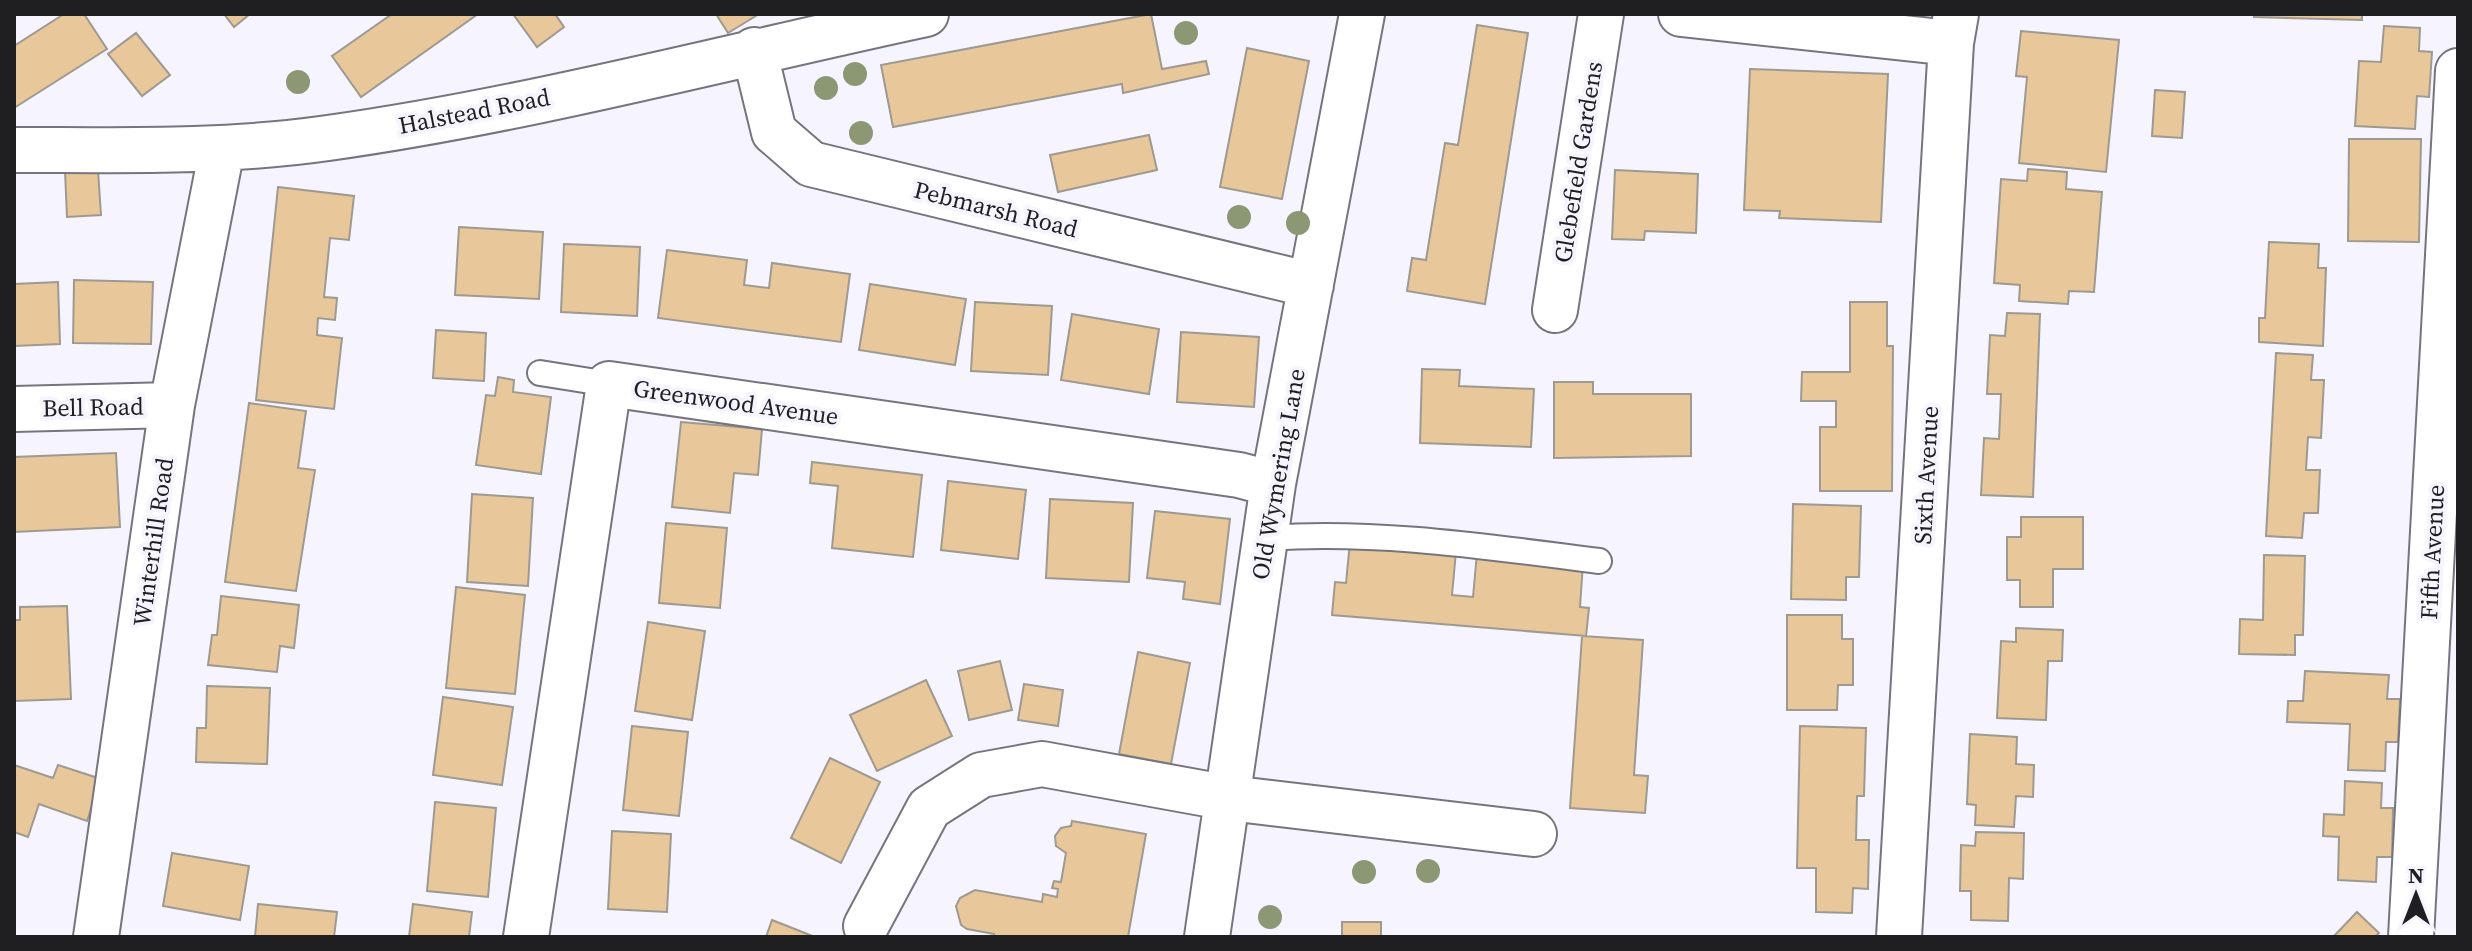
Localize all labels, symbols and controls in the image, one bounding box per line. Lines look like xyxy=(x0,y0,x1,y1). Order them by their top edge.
street label: Glebefield Gardens xyxy=(1546,59,1610,265)
street label: Halstead Road xyxy=(395,80,553,142)
street label: Pebmarsh Road xyxy=(911,173,1082,245)
street label: Old Wymering Lane xyxy=(1243,366,1313,582)
street label: Greenwood Avenue xyxy=(631,371,841,433)
street label: Bell Road xyxy=(42,390,144,424)
street label: Sixth Avenue xyxy=(1906,405,1946,545)
street label: Winterhill Road xyxy=(125,455,181,628)
street label: Fifth Avenue xyxy=(2412,484,2452,620)
north arrow xyxy=(2376,855,2456,935)
text: N xyxy=(2408,860,2424,890)

